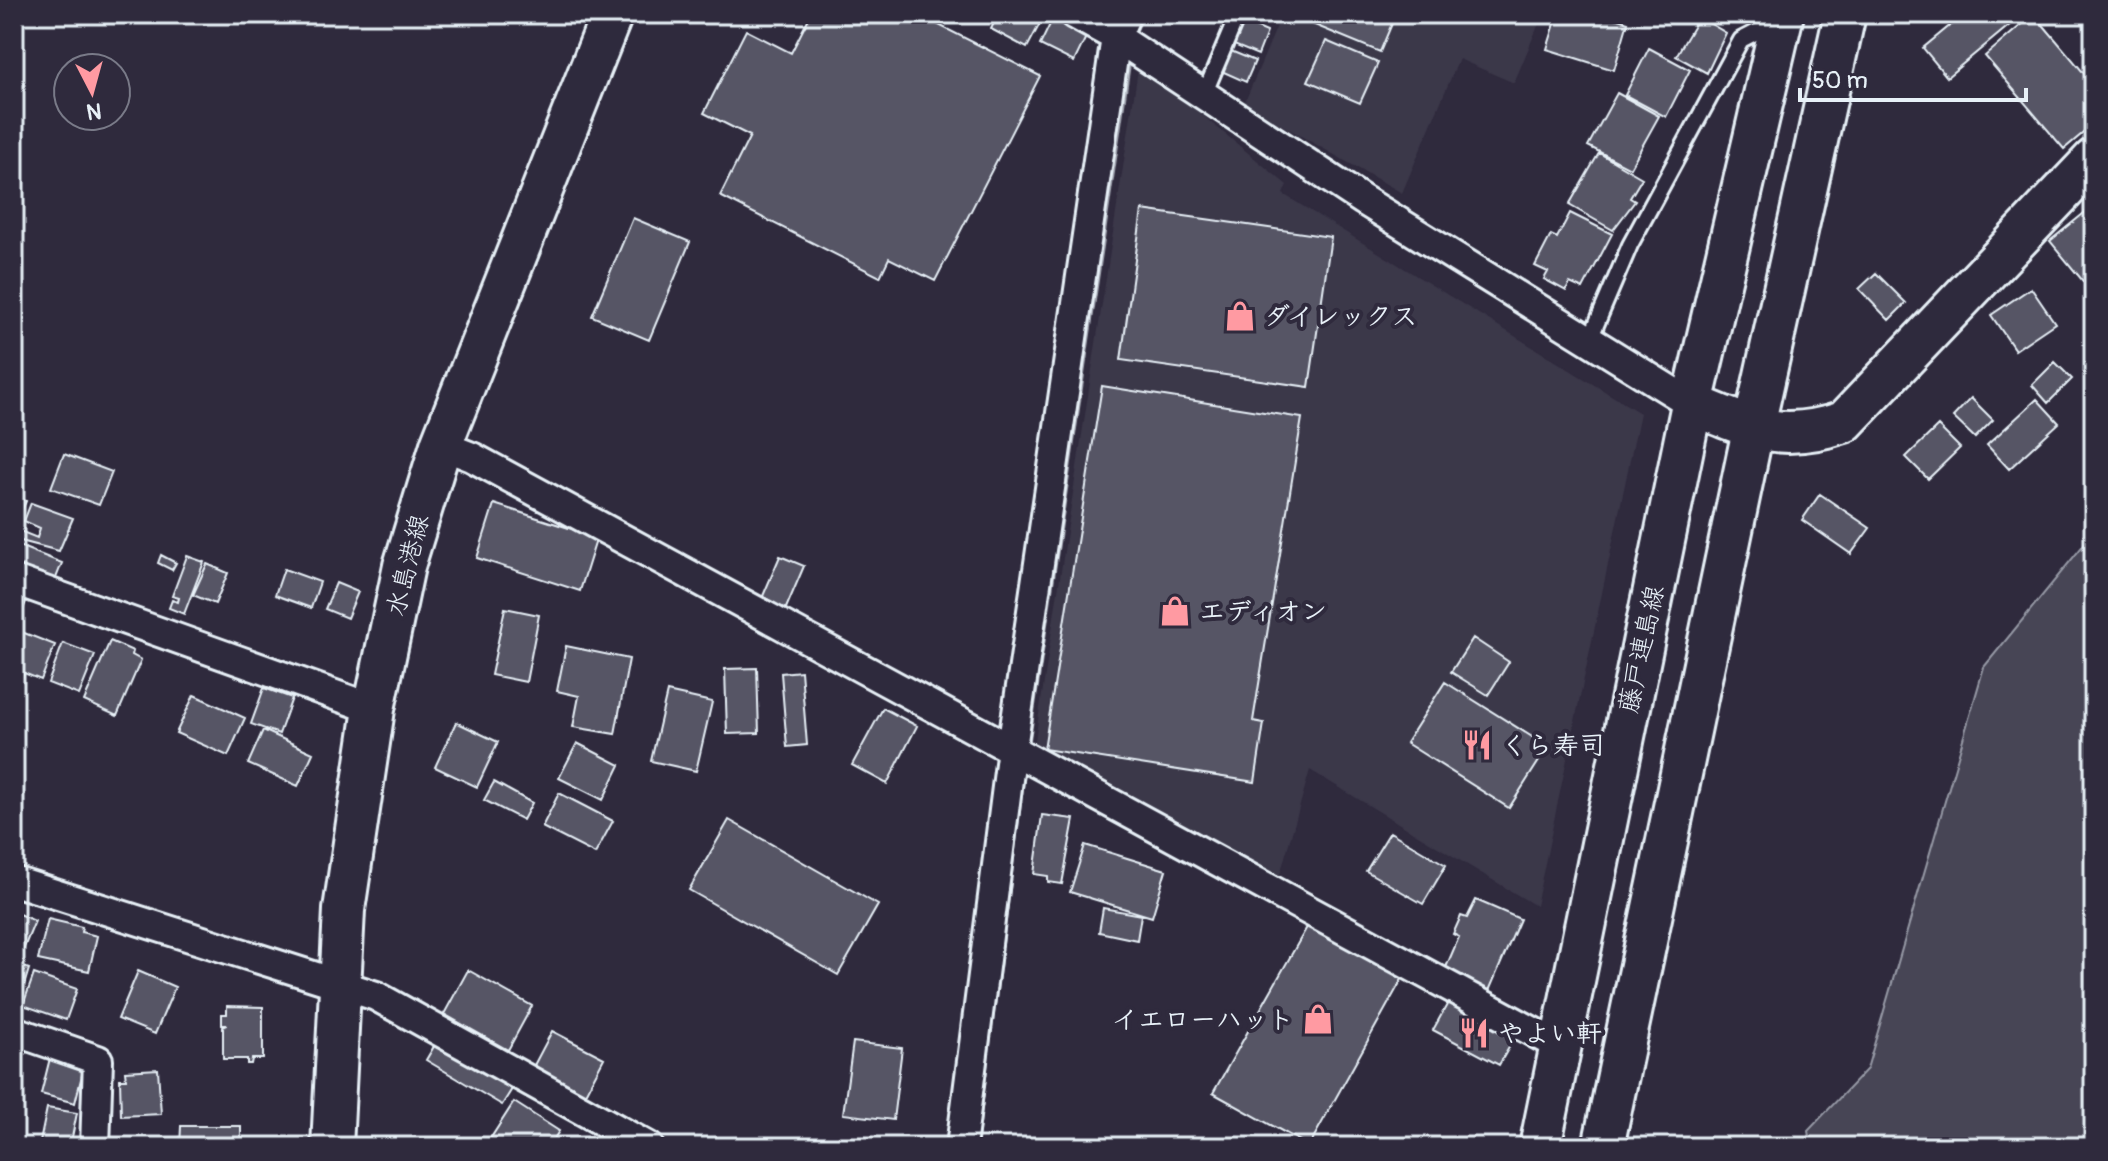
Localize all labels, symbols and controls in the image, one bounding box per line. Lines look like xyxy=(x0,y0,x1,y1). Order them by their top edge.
north arrow xyxy=(52,52,132,132)
scale bar xyxy=(1800,52,2026,102)
text: 50 m xyxy=(1812,66,1868,95)
text: N xyxy=(85,96,103,126)
shop icon: ダイレックス xyxy=(1223,299,1257,333)
place label: ダイレックス xyxy=(1264,301,1417,333)
street label: 水島港線 xyxy=(380,511,436,620)
street label: 藤戸連島線 xyxy=(1613,582,1671,716)
shop icon: エディオン xyxy=(1158,594,1192,628)
place label: エディオン xyxy=(1199,596,1327,628)
restaurant icon: くら寿司 xyxy=(1460,728,1494,762)
place label: くら寿司 xyxy=(1501,730,1605,762)
shop icon: イエローハット xyxy=(1301,1002,1335,1036)
place label: イエローハット xyxy=(1112,1004,1294,1036)
restaurant icon: やよい軒 xyxy=(1457,1016,1491,1050)
place label: やよい軒 xyxy=(1498,1018,1602,1050)

